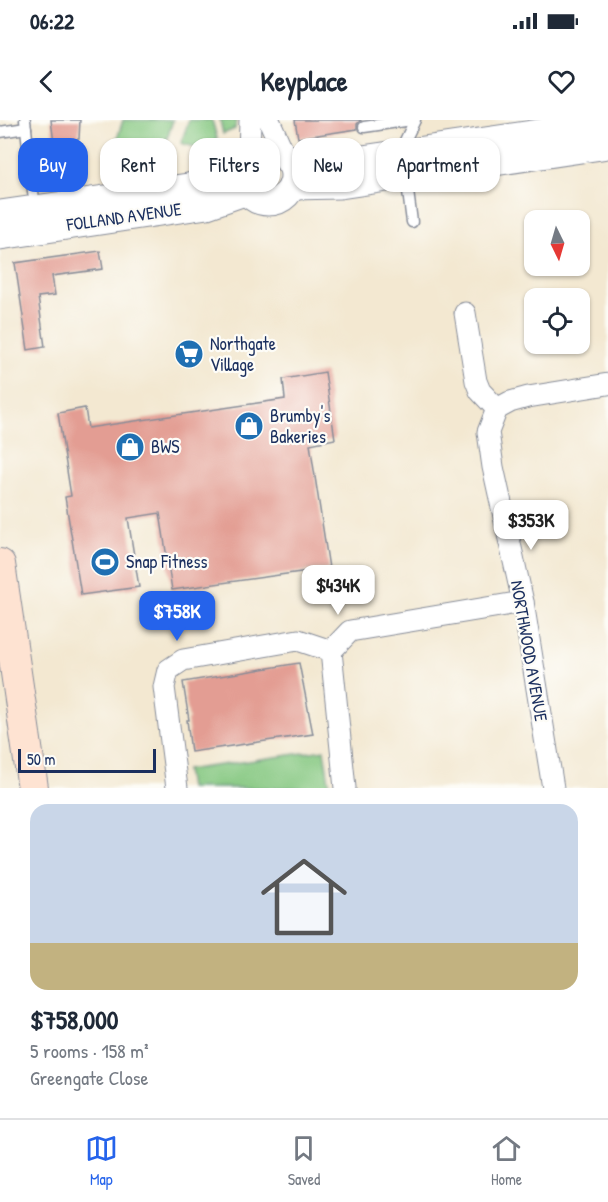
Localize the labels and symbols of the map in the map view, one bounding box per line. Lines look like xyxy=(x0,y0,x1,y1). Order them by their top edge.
street label: FOLLAND AVENUE xyxy=(64,196,183,237)
north arrow xyxy=(524,210,590,276)
place label: Northgate Village xyxy=(210,331,276,377)
supermarket icon: Northgate Village xyxy=(173,338,205,370)
place label: Brumby's Bakeries xyxy=(270,403,330,449)
shop icon: Brumby's Bakeries xyxy=(233,410,265,442)
shop icon: BWS xyxy=(114,431,146,463)
place label: BWS xyxy=(151,434,179,459)
pin: $353K xyxy=(489,500,573,551)
sports icon: Snap Fitness xyxy=(89,546,121,578)
place label: Snap Fitness xyxy=(126,549,208,574)
pin: $434K xyxy=(296,565,380,616)
street label: NORTHWOOD AVENUE xyxy=(505,578,554,723)
pin: $758K xyxy=(135,591,219,642)
scale bar xyxy=(18,746,156,774)

